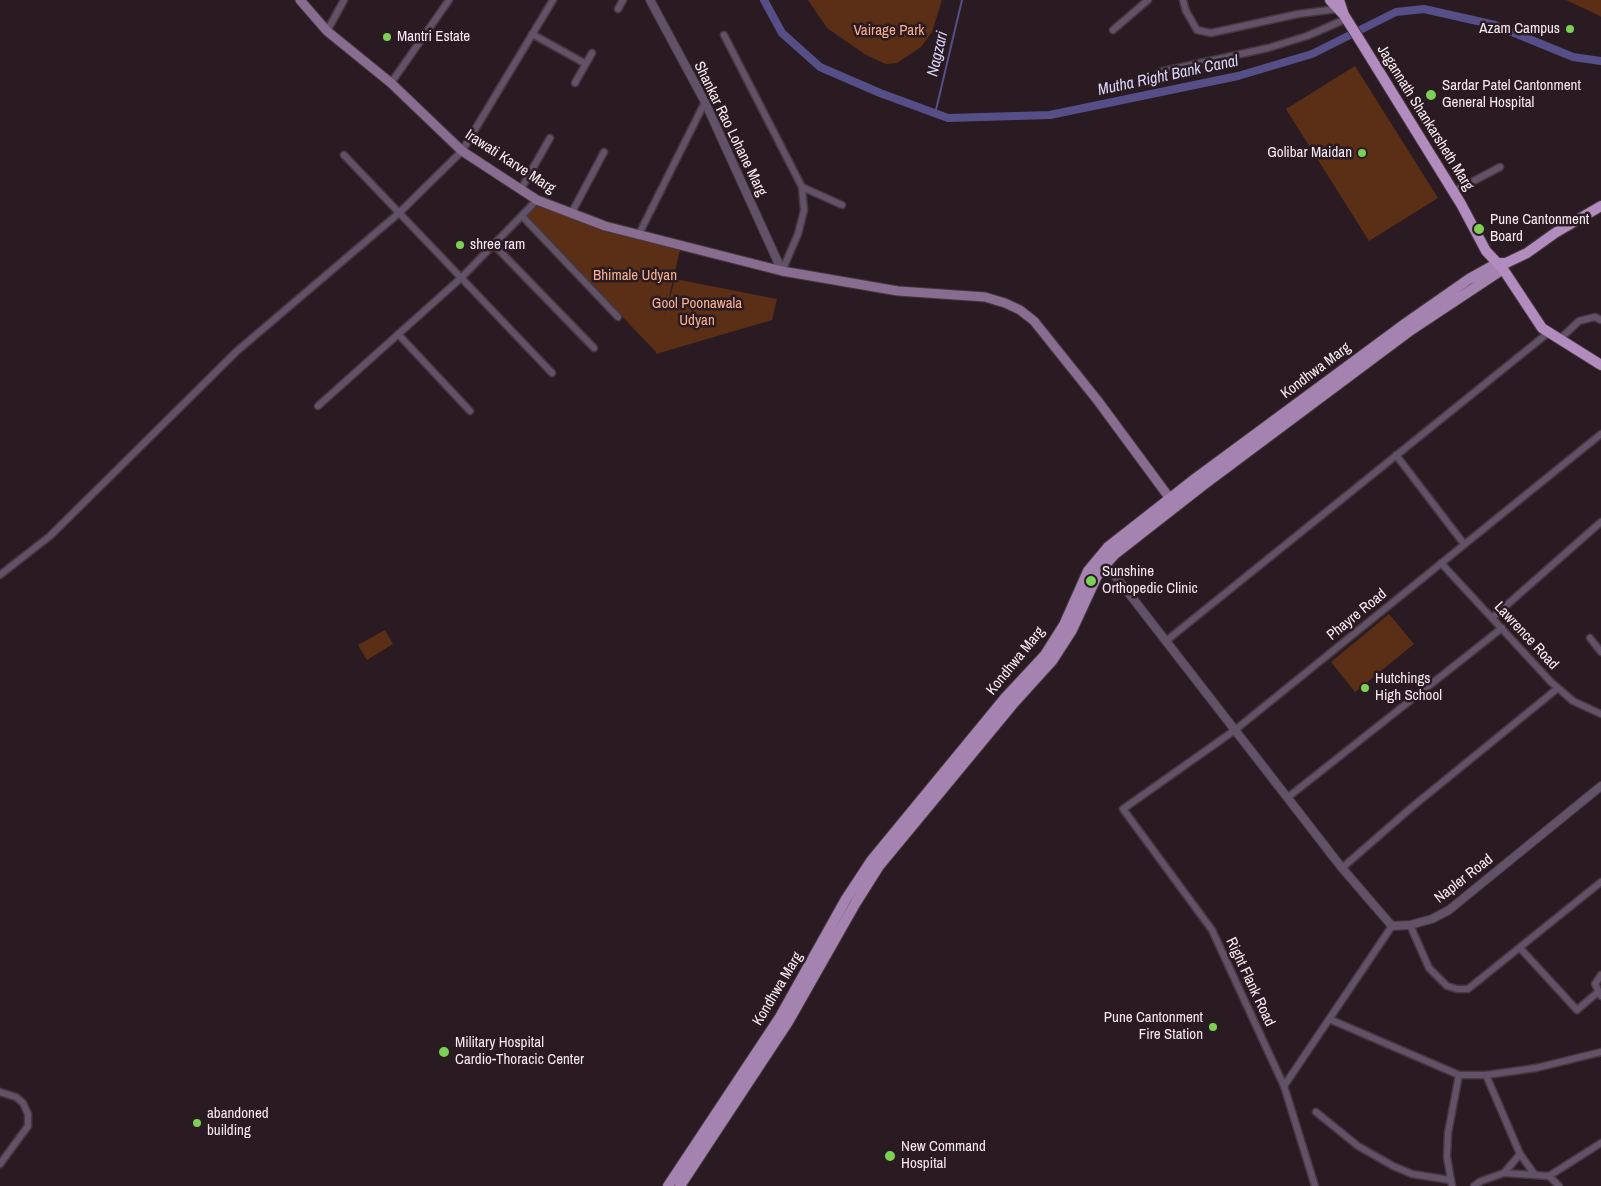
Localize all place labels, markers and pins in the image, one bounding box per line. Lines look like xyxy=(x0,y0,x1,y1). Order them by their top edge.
place label: Azam Campus xyxy=(1479,20,1560,38)
marker: Azam Campus xyxy=(1564,23,1576,35)
place label: Mantri Estate xyxy=(397,28,470,46)
marker: Mantri Estate xyxy=(381,31,393,43)
place label: Sardar Patel Cantonment General Hospital xyxy=(1442,77,1581,112)
marker: Sardar Patel Cantonment General Hospital xyxy=(1424,88,1438,102)
place label: Golibar Maidan xyxy=(1267,144,1352,162)
marker: Golibar Maidan xyxy=(1356,147,1368,159)
place label: Pune Cantonment Board xyxy=(1490,211,1589,246)
marker: Pune Cantonment Board xyxy=(1472,222,1486,236)
place label: shree ram xyxy=(470,236,525,254)
marker: shree ram xyxy=(454,239,466,251)
place label: Sunshine Orthopedic Clinic xyxy=(1102,563,1198,598)
marker: Sunshine Orthopedic Clinic xyxy=(1084,574,1098,588)
place label: Hutchings High School xyxy=(1375,670,1442,705)
marker: Hutchings High School xyxy=(1359,682,1371,694)
place label: Pune Cantonment Fire Station xyxy=(1104,1009,1203,1044)
marker: Pune Cantonment Fire Station xyxy=(1207,1021,1219,1033)
place label: Military Hospital Cardio-Thoracic Center xyxy=(455,1034,584,1069)
marker: Military Hospital Cardio-Thoracic Center xyxy=(437,1045,451,1059)
place label: abandoned building xyxy=(207,1105,269,1140)
marker: abandoned building xyxy=(191,1117,203,1129)
place label: New Command Hospital xyxy=(901,1138,986,1173)
marker: New Command Hospital xyxy=(883,1149,897,1163)

